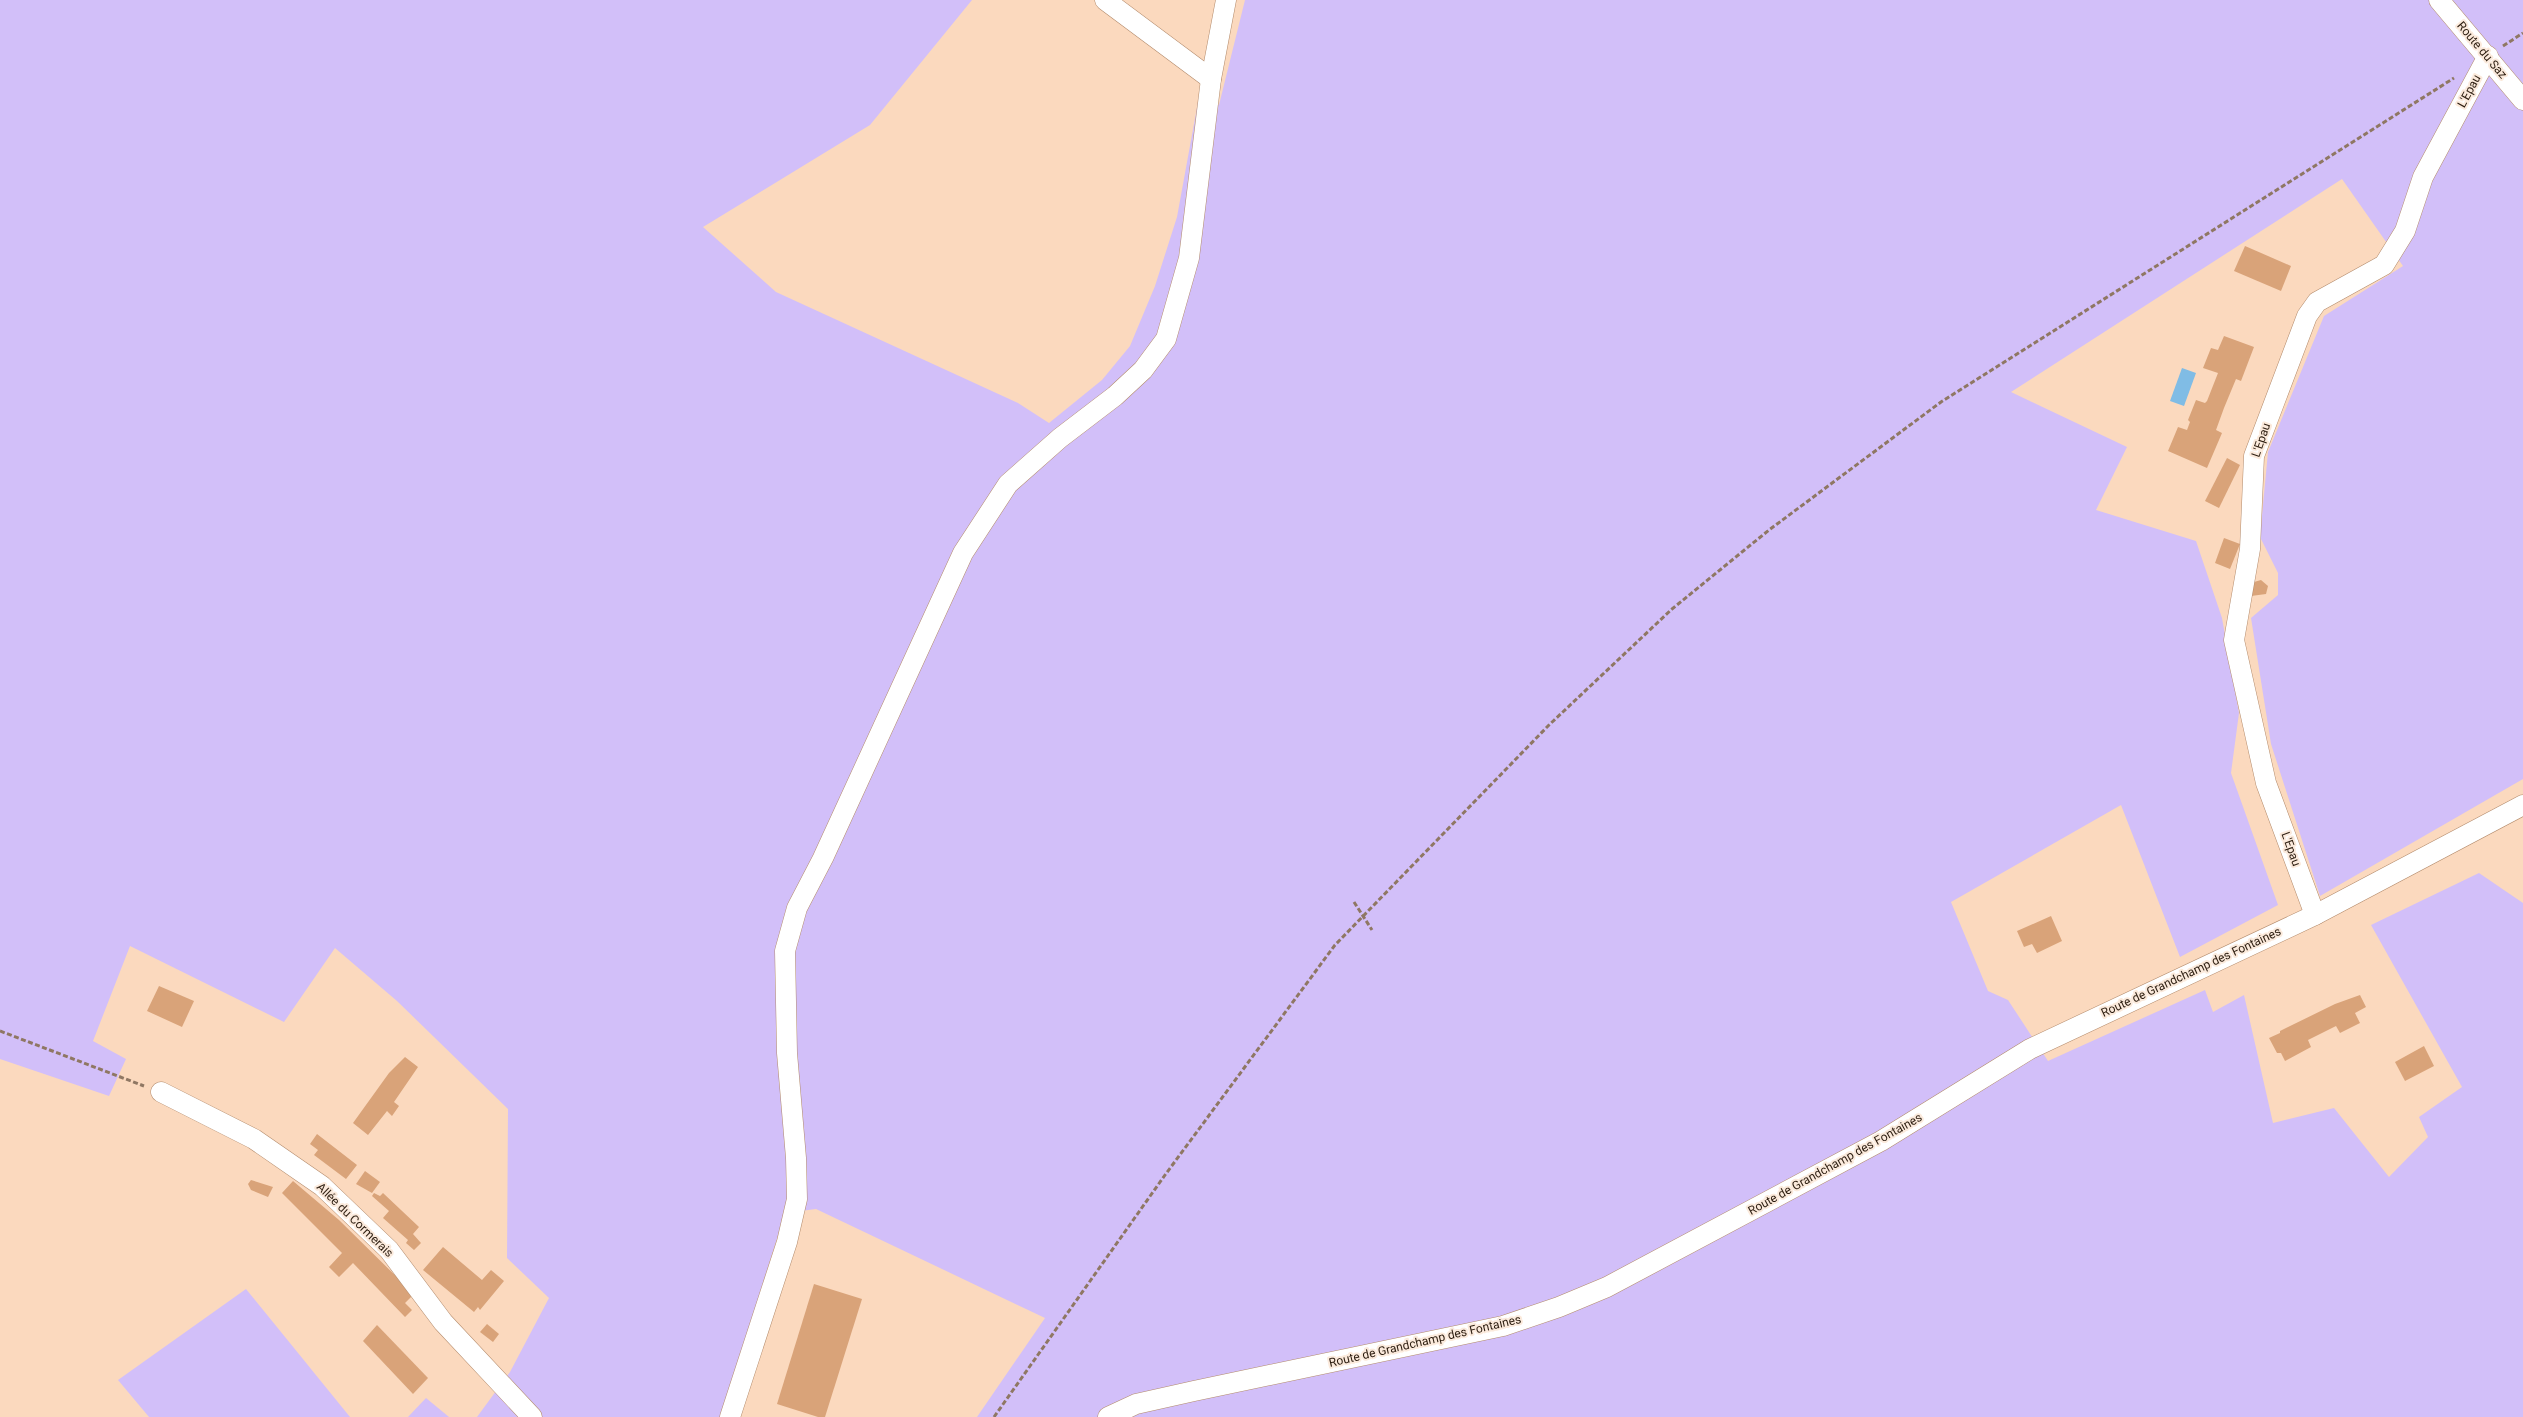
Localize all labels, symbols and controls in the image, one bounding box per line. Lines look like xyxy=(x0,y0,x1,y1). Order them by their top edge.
street label: Route du Saz xyxy=(2454,19,2510,81)
street label: L'Epau xyxy=(2455,72,2483,110)
street label: L'Epau xyxy=(2249,421,2273,459)
street label: L'Epau xyxy=(2278,830,2304,868)
street label: Route de Grandchamp des Fontaines xyxy=(2099,924,2283,1020)
street label: Route de Grandchamp des Fontaines xyxy=(1746,1110,1924,1218)
street label: Allée du Cormerais xyxy=(314,1180,396,1260)
street label: Route de Grandchamp des Fontaines xyxy=(1328,1312,1522,1370)

